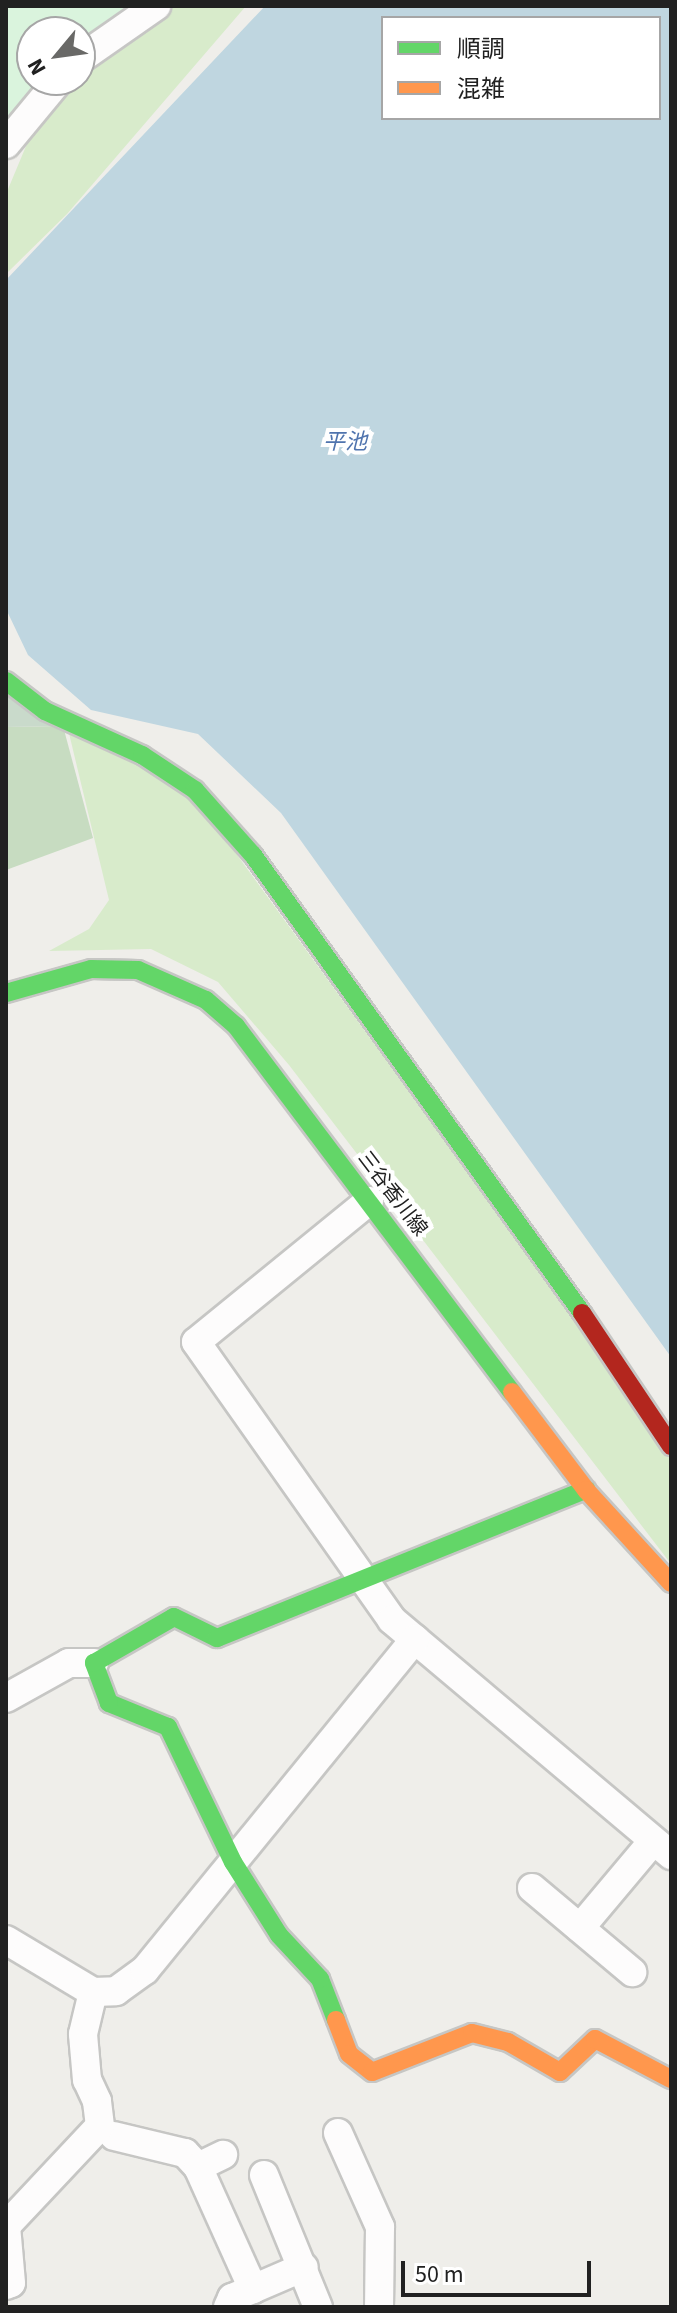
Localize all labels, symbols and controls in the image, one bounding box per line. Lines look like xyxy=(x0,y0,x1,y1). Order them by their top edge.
north arrow xyxy=(16,16,96,96)
legend xyxy=(381,16,661,120)
text: 順調 xyxy=(457,32,505,67)
text: N xyxy=(19,53,54,81)
text: 混雑 xyxy=(457,72,505,107)
water label: 平池 xyxy=(323,430,367,456)
street label: 三谷香川線 xyxy=(352,1147,432,1241)
scale bar xyxy=(405,2245,595,2295)
text: 50 m xyxy=(415,2257,464,2292)

